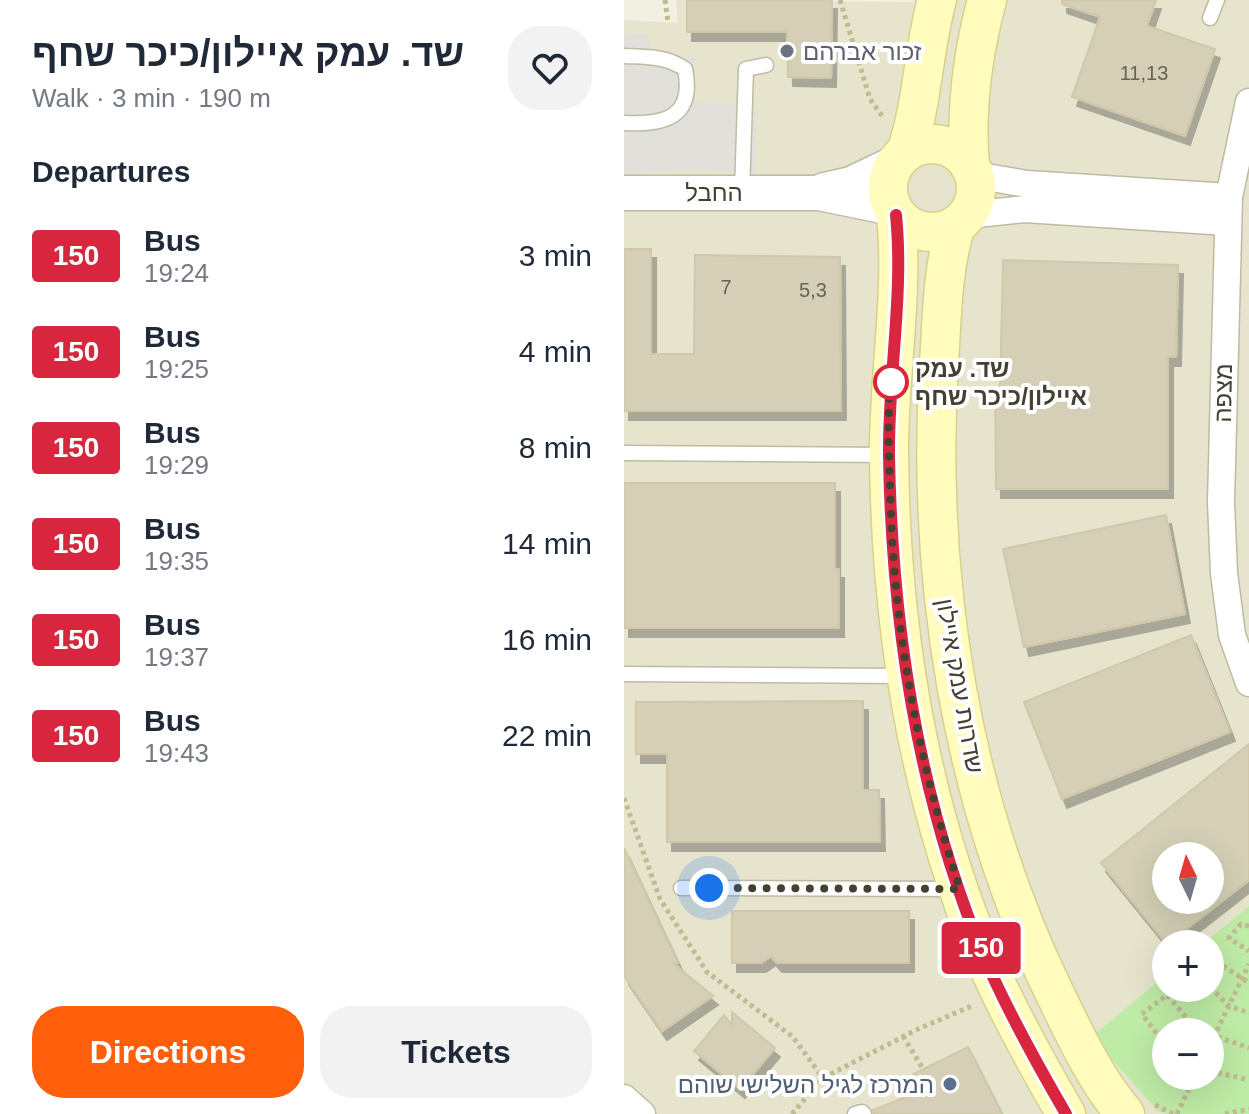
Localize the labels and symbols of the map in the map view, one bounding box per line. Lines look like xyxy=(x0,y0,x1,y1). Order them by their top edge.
place label: זכור אברהם xyxy=(803,38,922,65)
marker: זכור אברהם xyxy=(778,42,796,60)
house number: 11,13 xyxy=(1120,62,1168,84)
street label: החבל xyxy=(685,179,743,206)
house number: 7 xyxy=(720,276,732,298)
house number: 5,3 xyxy=(799,279,827,301)
place label: שד. עמק איילון/כיכר שחף xyxy=(915,355,1087,410)
street label: מצפה xyxy=(1209,363,1237,423)
marker: שד. עמק איילון/כיכר שחף xyxy=(874,365,908,399)
street label: שדרות עמק איילון xyxy=(931,597,989,775)
north arrow xyxy=(1152,842,1224,914)
your location xyxy=(689,868,729,908)
line badge: 150 xyxy=(935,922,1027,974)
place label: המרכז לגיל השלישי שוהם xyxy=(678,1071,934,1098)
marker: המרכז לגיל השלישי שוהם xyxy=(941,1075,959,1093)

